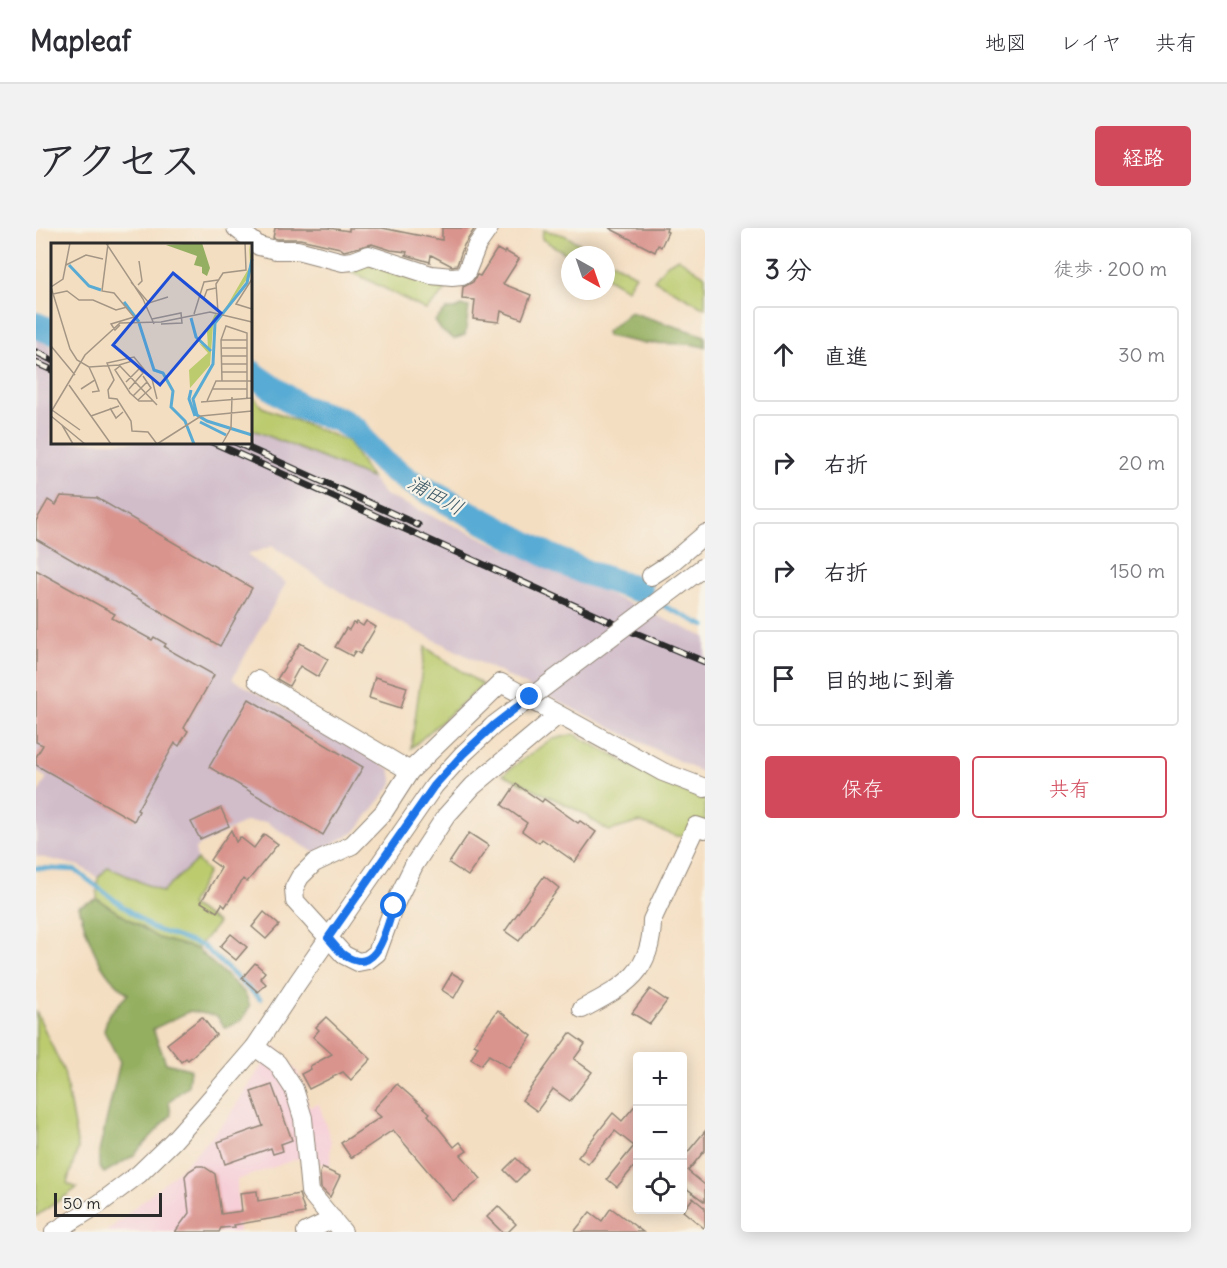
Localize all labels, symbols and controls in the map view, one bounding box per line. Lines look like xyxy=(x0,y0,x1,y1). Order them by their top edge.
text: Mapleaf xyxy=(30,23,131,59)
text: 地図 xyxy=(985,29,1027,56)
text: レイヤ xyxy=(1060,29,1122,56)
text: 共有 xyxy=(1155,29,1197,56)
button: 経路 xyxy=(1095,126,1191,186)
text: アクセス xyxy=(36,134,201,186)
inset map xyxy=(51,243,252,444)
north arrow xyxy=(561,246,615,300)
text: 3 分 xyxy=(765,253,812,286)
text: 徒歩 · 200 m xyxy=(1053,256,1167,281)
icon: ahead xyxy=(767,338,800,371)
text: 直進 xyxy=(824,342,868,370)
text: 30 m xyxy=(1118,342,1165,367)
icon: right xyxy=(767,446,800,479)
text: 右折 xyxy=(824,450,868,478)
text: 20 m xyxy=(1119,450,1165,475)
water label: 浦田川 xyxy=(404,469,469,520)
icon: right xyxy=(767,554,800,587)
text: 右折 xyxy=(824,558,868,586)
text: 150 m xyxy=(1110,558,1165,583)
icon: arrive xyxy=(767,662,800,695)
text: 目的地に到着 xyxy=(824,666,956,694)
route end xyxy=(516,683,542,709)
button: 保存 xyxy=(765,756,960,818)
button: 共有 xyxy=(972,756,1167,818)
route start xyxy=(380,892,406,918)
map controls xyxy=(633,1052,687,1214)
button: + xyxy=(633,1052,687,1106)
button: − xyxy=(633,1106,687,1160)
button: locate xyxy=(633,1160,687,1214)
scale bar xyxy=(54,1190,162,1218)
text: 50 m xyxy=(63,1193,101,1213)

